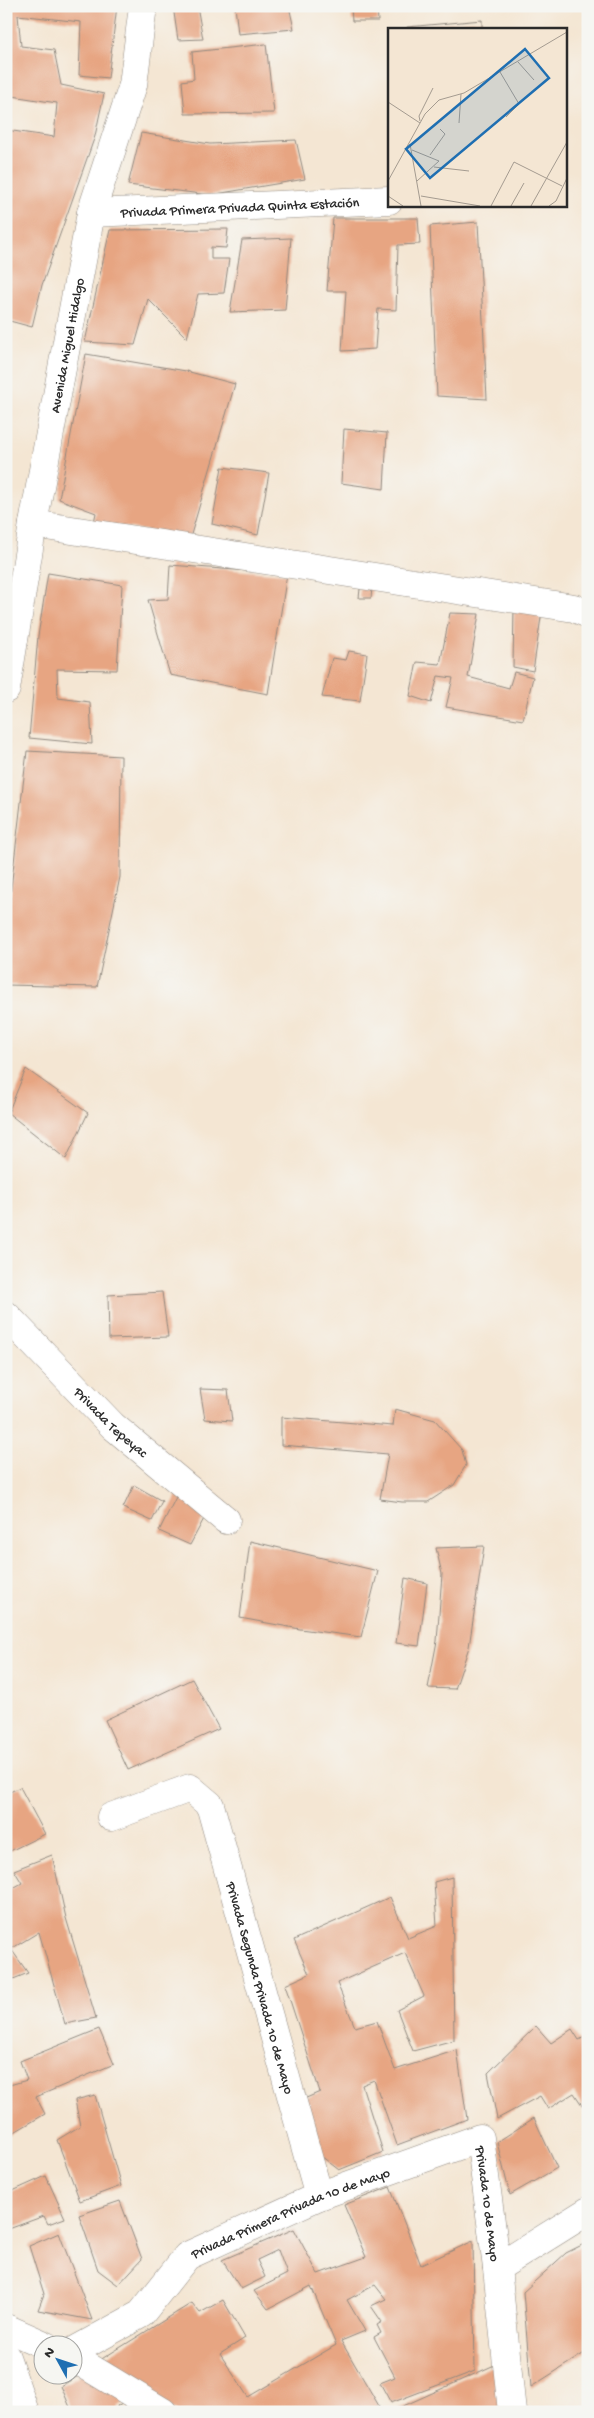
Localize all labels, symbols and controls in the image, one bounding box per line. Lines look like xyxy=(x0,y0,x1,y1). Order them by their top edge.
inset map xyxy=(388,28,566,206)
street label: Privada Primera Privada Quinta Estación xyxy=(119,195,360,223)
street label: Avenida Miguel Hidalgo xyxy=(48,277,90,415)
street label: Privada Tepeyac xyxy=(68,1384,151,1463)
street label: Privada Segunda Privada 10 de Mayo xyxy=(221,1879,296,2096)
street label: Privada 10 de Mayo xyxy=(470,2144,502,2263)
street label: Privada Primera Privada 10 de Mayo xyxy=(188,2165,393,2264)
north arrow xyxy=(32,2336,82,2386)
text: N xyxy=(41,2344,59,2362)

